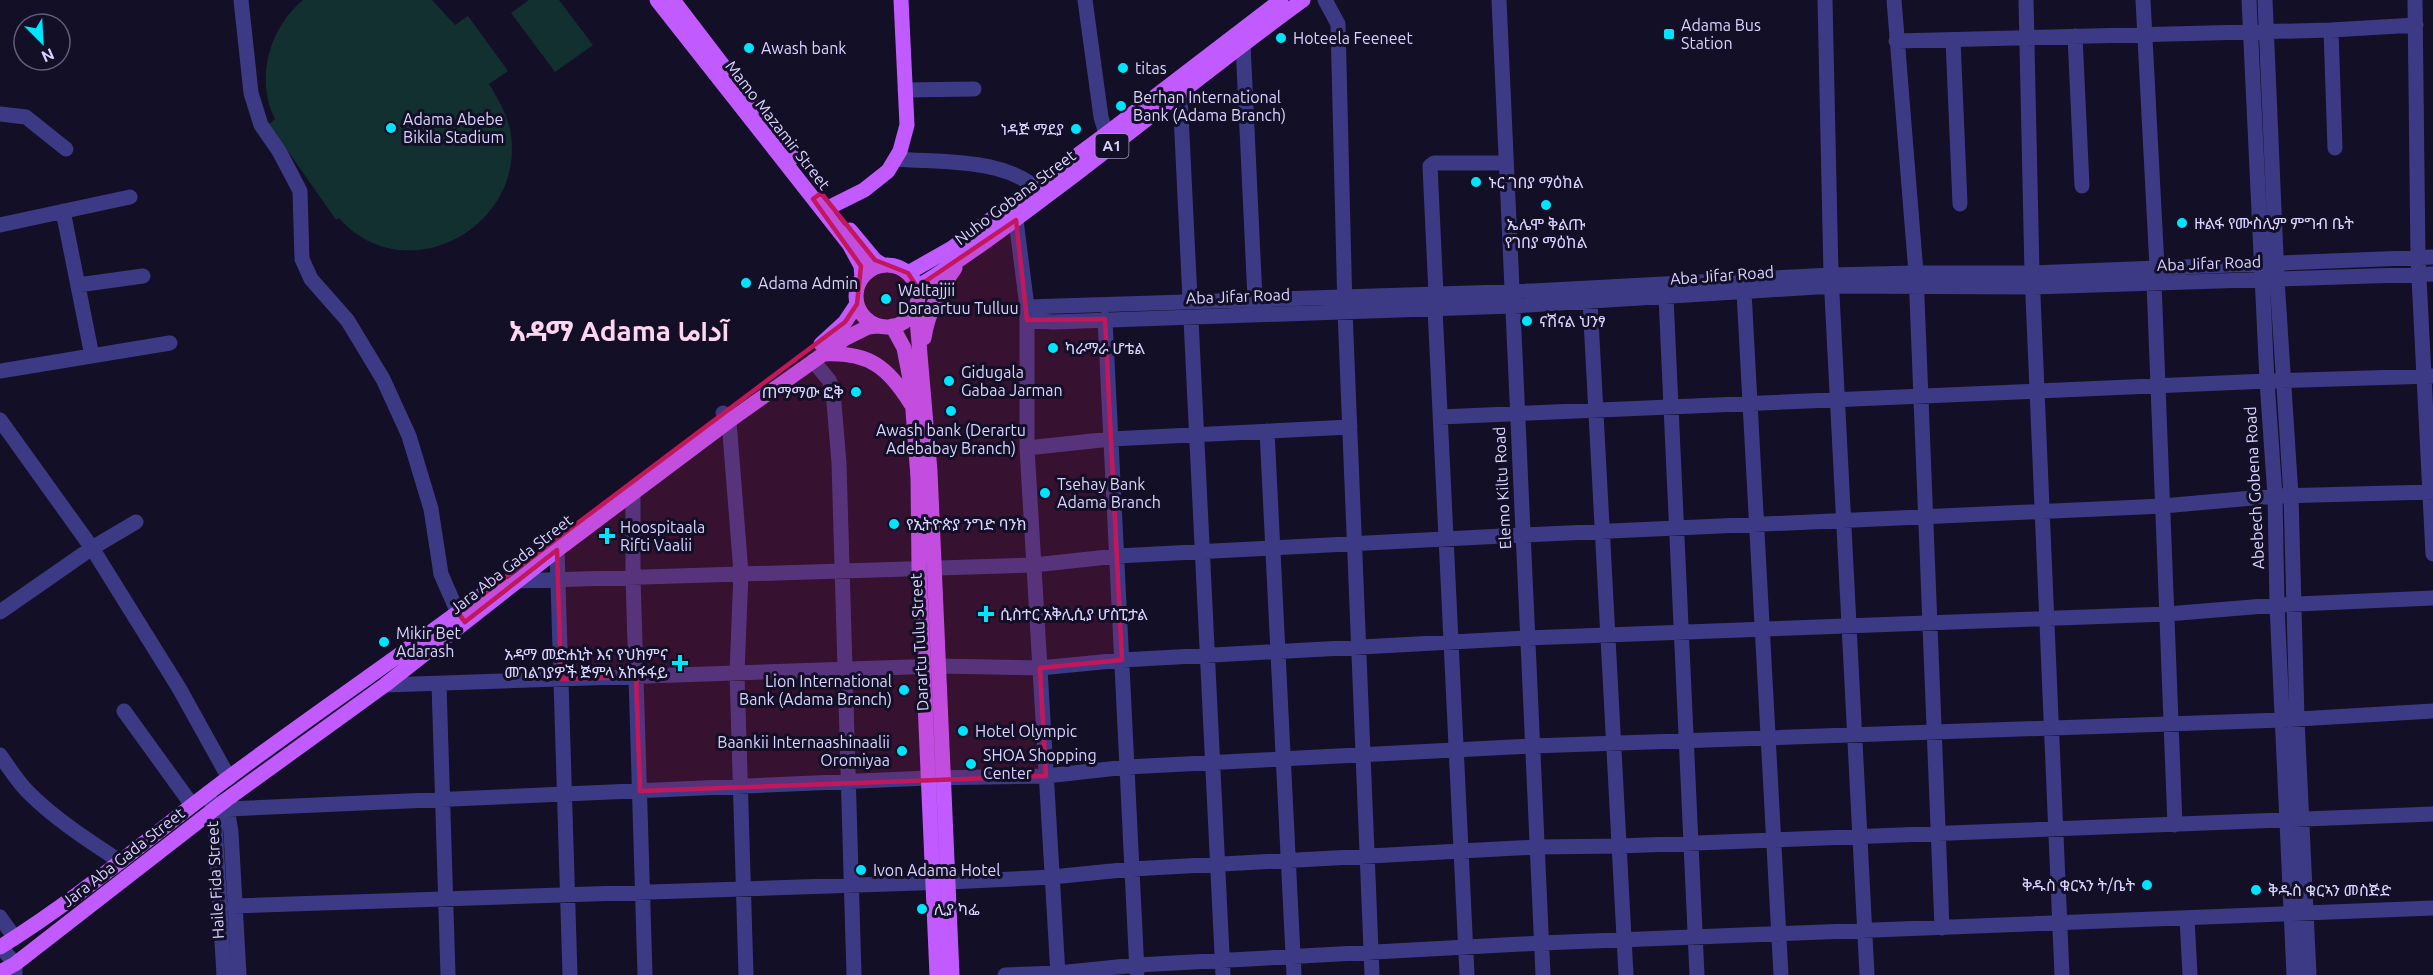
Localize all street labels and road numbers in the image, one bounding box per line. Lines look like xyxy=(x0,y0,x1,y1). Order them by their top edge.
street label: Mamo Mazamir Street xyxy=(722,57,834,194)
road number: A1 xyxy=(1096,134,1128,158)
street label: Nuho Gobana Street xyxy=(951,145,1079,248)
street label: Aba Jifar Road xyxy=(2157,252,2261,274)
street label: Aba Jifar Road xyxy=(1669,262,1775,288)
street label: Aba Jifar Road xyxy=(1186,285,1290,307)
street label: Abebech Gobena Road xyxy=(2241,406,2267,570)
street label: Elemo Kiltu Road xyxy=(1490,426,1514,550)
street label: Jara Aba Gada Street xyxy=(446,510,576,617)
street label: Darartu Tulu Street xyxy=(906,572,932,711)
street label: Jara Aba Gada Street xyxy=(58,803,188,910)
street label: Haile Fida Street xyxy=(203,820,227,939)

